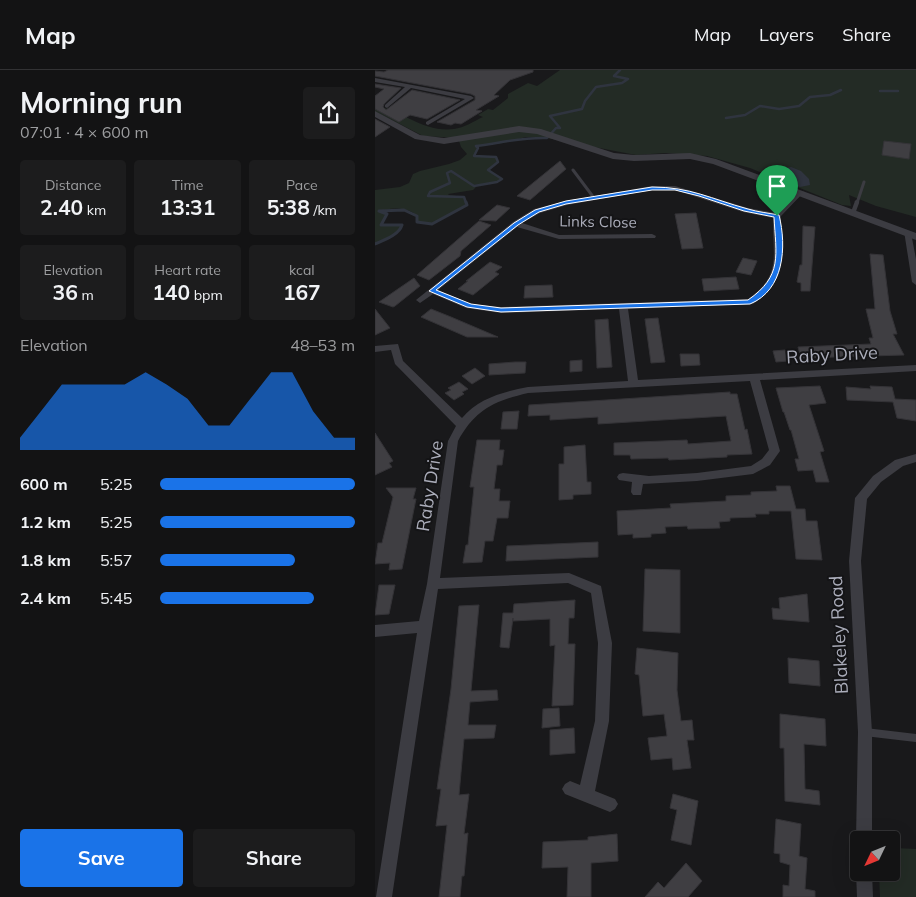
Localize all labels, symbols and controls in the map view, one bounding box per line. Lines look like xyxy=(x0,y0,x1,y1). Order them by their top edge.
text: Map xyxy=(25,20,76,50)
text: Map xyxy=(694,23,731,46)
text: Layers xyxy=(759,23,814,46)
text: Share xyxy=(842,23,891,46)
text: Morning run xyxy=(20,85,183,120)
button: share xyxy=(303,87,355,139)
text: 07:01 · 4 × 600 m xyxy=(20,122,149,142)
pin xyxy=(756,165,798,216)
icon: arrive xyxy=(763,172,791,200)
text: Distance xyxy=(45,176,101,194)
text: Time xyxy=(172,176,203,194)
text: Pace xyxy=(286,176,318,194)
text: 2.40 xyxy=(40,194,83,220)
text: 13:31 xyxy=(160,194,215,220)
text: 5:38 xyxy=(267,194,310,220)
text: km xyxy=(83,201,106,219)
text: /km xyxy=(310,201,337,219)
street label: Links Close xyxy=(559,211,637,232)
text: Elevation xyxy=(44,261,103,279)
text: Heart rate xyxy=(154,261,221,279)
text: kcal xyxy=(289,261,315,279)
text: 36 xyxy=(53,279,78,305)
text: 140 xyxy=(152,279,190,305)
text: 167 xyxy=(283,279,321,305)
text: m xyxy=(78,286,94,304)
text: bpm xyxy=(190,286,223,304)
text: Elevation xyxy=(20,335,88,355)
text: 48–53 m xyxy=(290,335,355,355)
street label: Raby Drive xyxy=(786,341,878,368)
street label: Raby Drive xyxy=(411,439,448,533)
text: 600 m xyxy=(20,474,68,494)
text: 5:25 xyxy=(100,474,132,494)
text: 1.2 km xyxy=(20,512,71,532)
text: 5:25 xyxy=(100,512,132,532)
text: 1.8 km xyxy=(20,550,71,570)
text: 5:57 xyxy=(100,550,132,570)
street label: Blakeley Road xyxy=(824,575,853,695)
text: 2.4 km xyxy=(20,588,71,608)
text: 5:45 xyxy=(100,588,132,608)
button: Save xyxy=(20,829,183,887)
button: Share xyxy=(193,829,355,887)
north arrow xyxy=(850,831,900,881)
map controls xyxy=(850,831,900,881)

